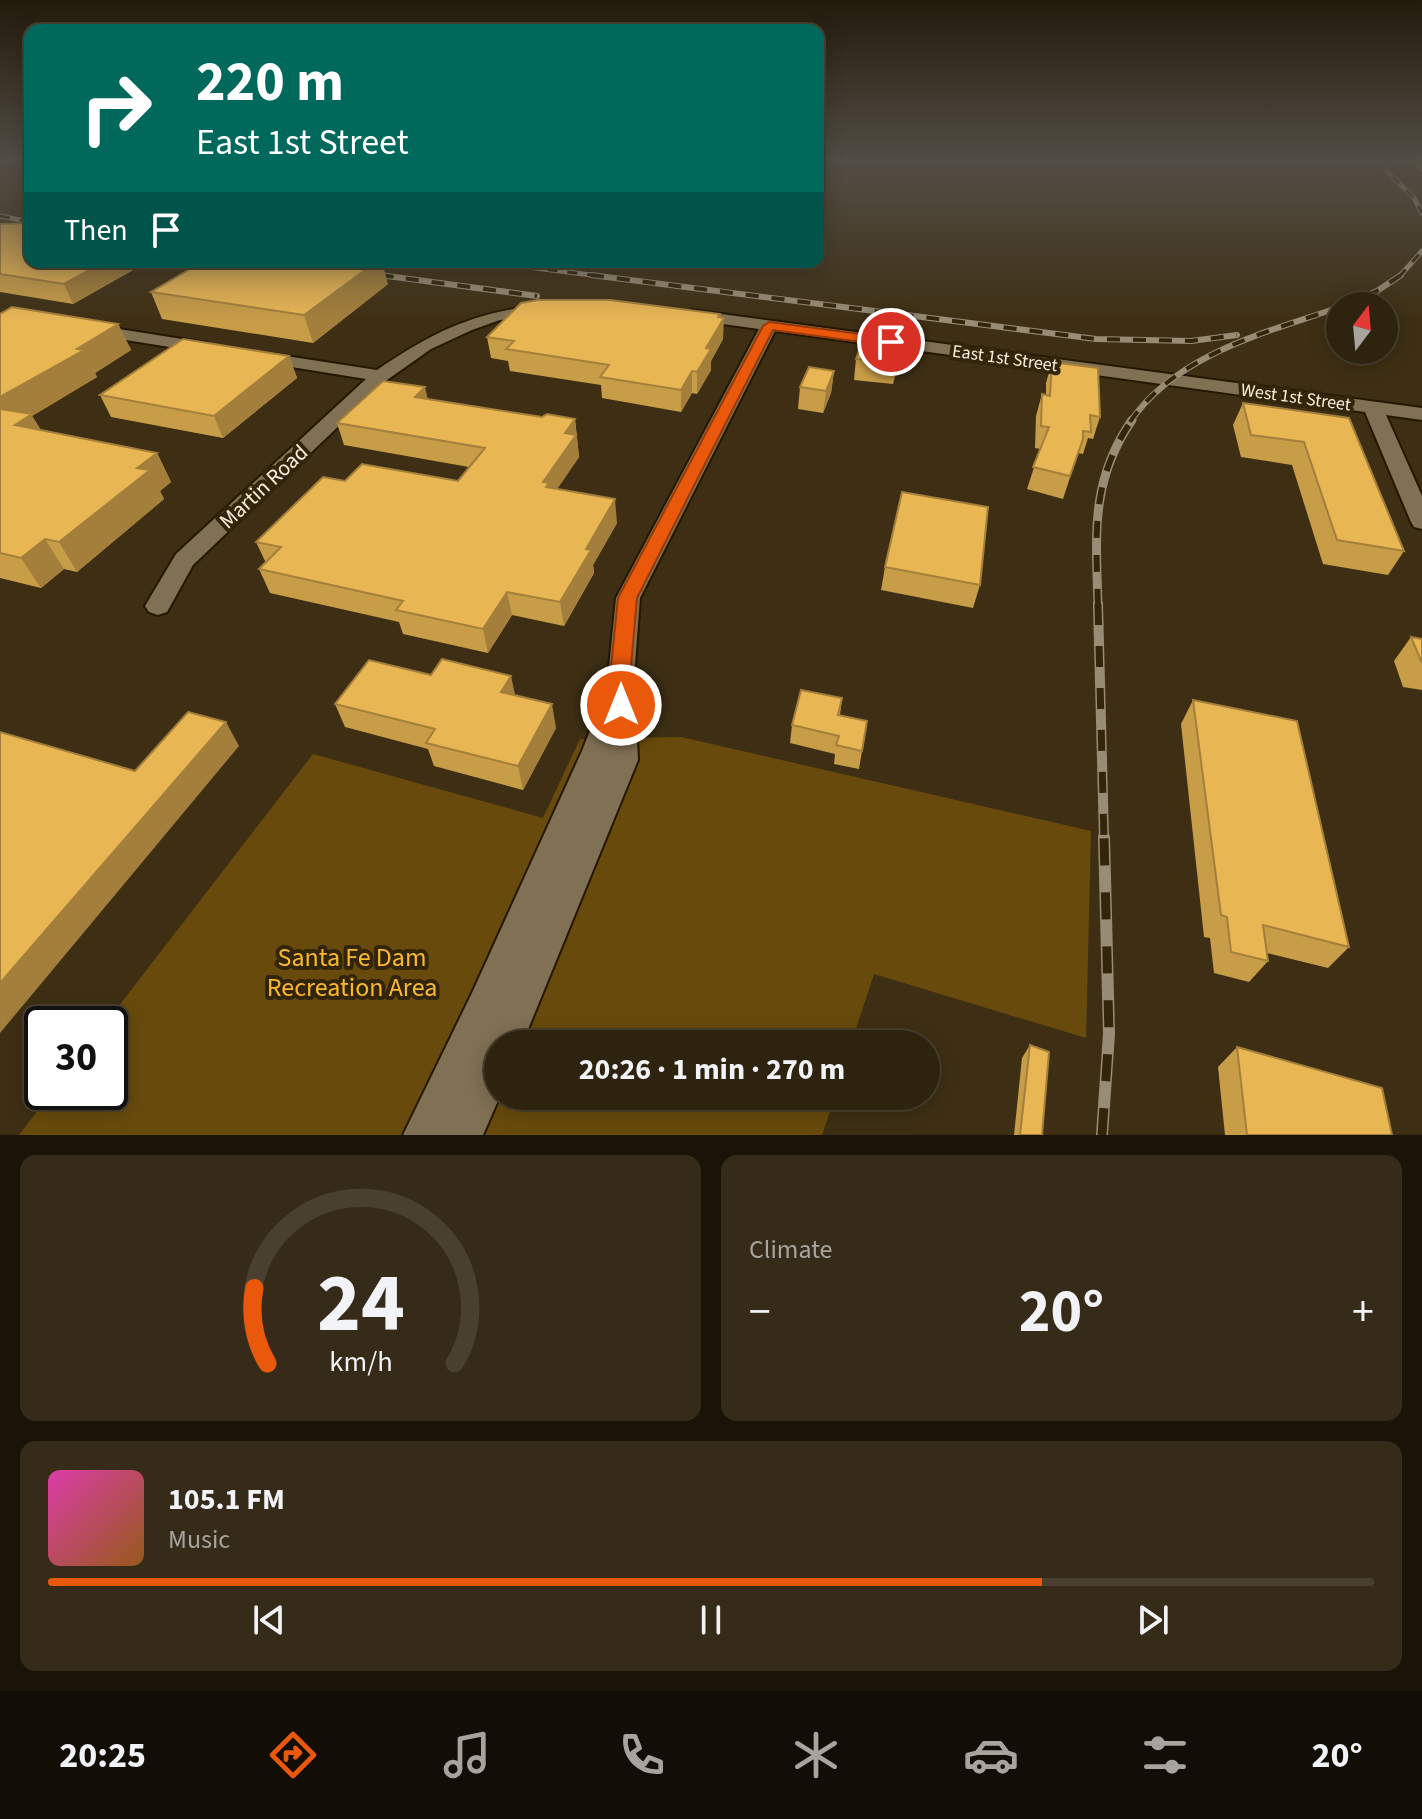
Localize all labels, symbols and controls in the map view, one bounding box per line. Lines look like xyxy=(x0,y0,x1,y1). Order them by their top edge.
text: 220 m xyxy=(196,43,344,122)
icon: right xyxy=(64,56,168,160)
text: East 1st Street xyxy=(196,117,409,168)
icon: arrive xyxy=(144,208,188,252)
text: Then xyxy=(64,209,128,252)
north arrow xyxy=(1326,292,1398,364)
map controls xyxy=(1326,292,1398,364)
pin xyxy=(857,308,925,376)
icon: arrive xyxy=(869,320,913,364)
street label: East 1st Street xyxy=(951,339,1059,378)
street label: West 1st Street xyxy=(1239,377,1353,418)
street label: Martin Road xyxy=(212,437,315,536)
position arrow xyxy=(579,663,663,747)
park label: Santa Fe Dam Recreation Area xyxy=(267,939,437,1006)
speed limit sign: 30 xyxy=(24,1006,128,1110)
text: 20:26 · 1 min · 270 m xyxy=(579,1048,845,1091)
text: Climate xyxy=(749,1231,833,1268)
text: 24 xyxy=(317,1245,404,1363)
text: 20° xyxy=(1019,1270,1104,1355)
text: − xyxy=(749,1281,771,1344)
text: + xyxy=(1352,1281,1374,1344)
text: km/h xyxy=(329,1342,392,1382)
text: 105.1 FM xyxy=(168,1478,285,1521)
text: Music xyxy=(168,1521,230,1558)
icon: previous xyxy=(247,1598,291,1642)
icon: pause xyxy=(689,1598,733,1642)
icon: next xyxy=(1131,1598,1175,1642)
icon: directions xyxy=(265,1727,321,1783)
icon: music xyxy=(439,1727,495,1783)
icon: phone xyxy=(614,1727,670,1783)
icon: climate xyxy=(788,1727,844,1783)
icon: car xyxy=(963,1727,1019,1783)
icon: filters xyxy=(1137,1727,1193,1783)
text: 20:25 xyxy=(59,1730,146,1781)
text: 20° xyxy=(1312,1730,1363,1781)

